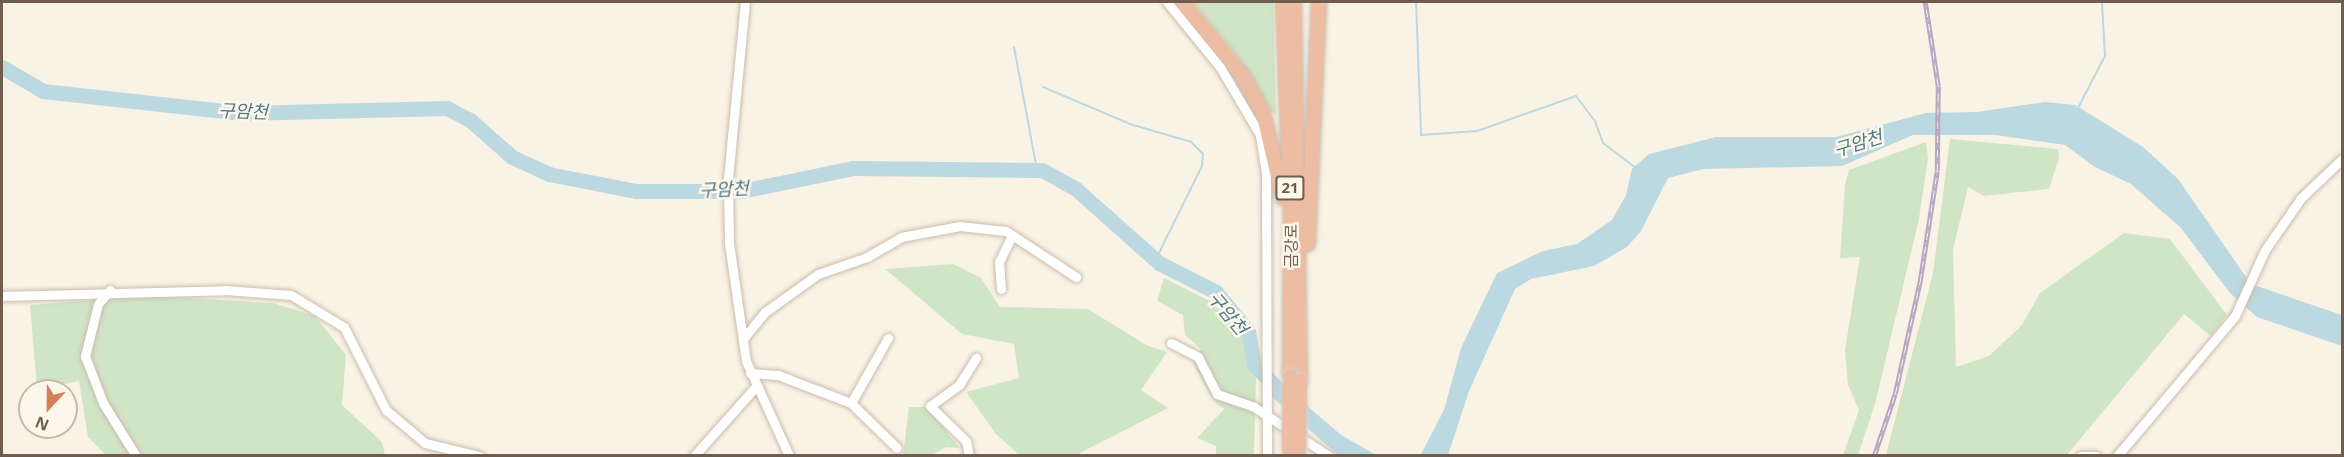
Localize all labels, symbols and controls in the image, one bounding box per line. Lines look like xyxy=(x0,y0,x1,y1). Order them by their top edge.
water label: 구암천 xyxy=(218,99,268,123)
water label: 구암천 xyxy=(1831,125,1885,161)
road number: 21 xyxy=(1275,176,1305,200)
water label: 구암천 xyxy=(699,177,749,201)
street label: 금강로 xyxy=(1281,224,1301,268)
water label: 구암천 xyxy=(1204,287,1252,339)
north arrow xyxy=(18,379,78,439)
text: N xyxy=(32,411,52,436)

